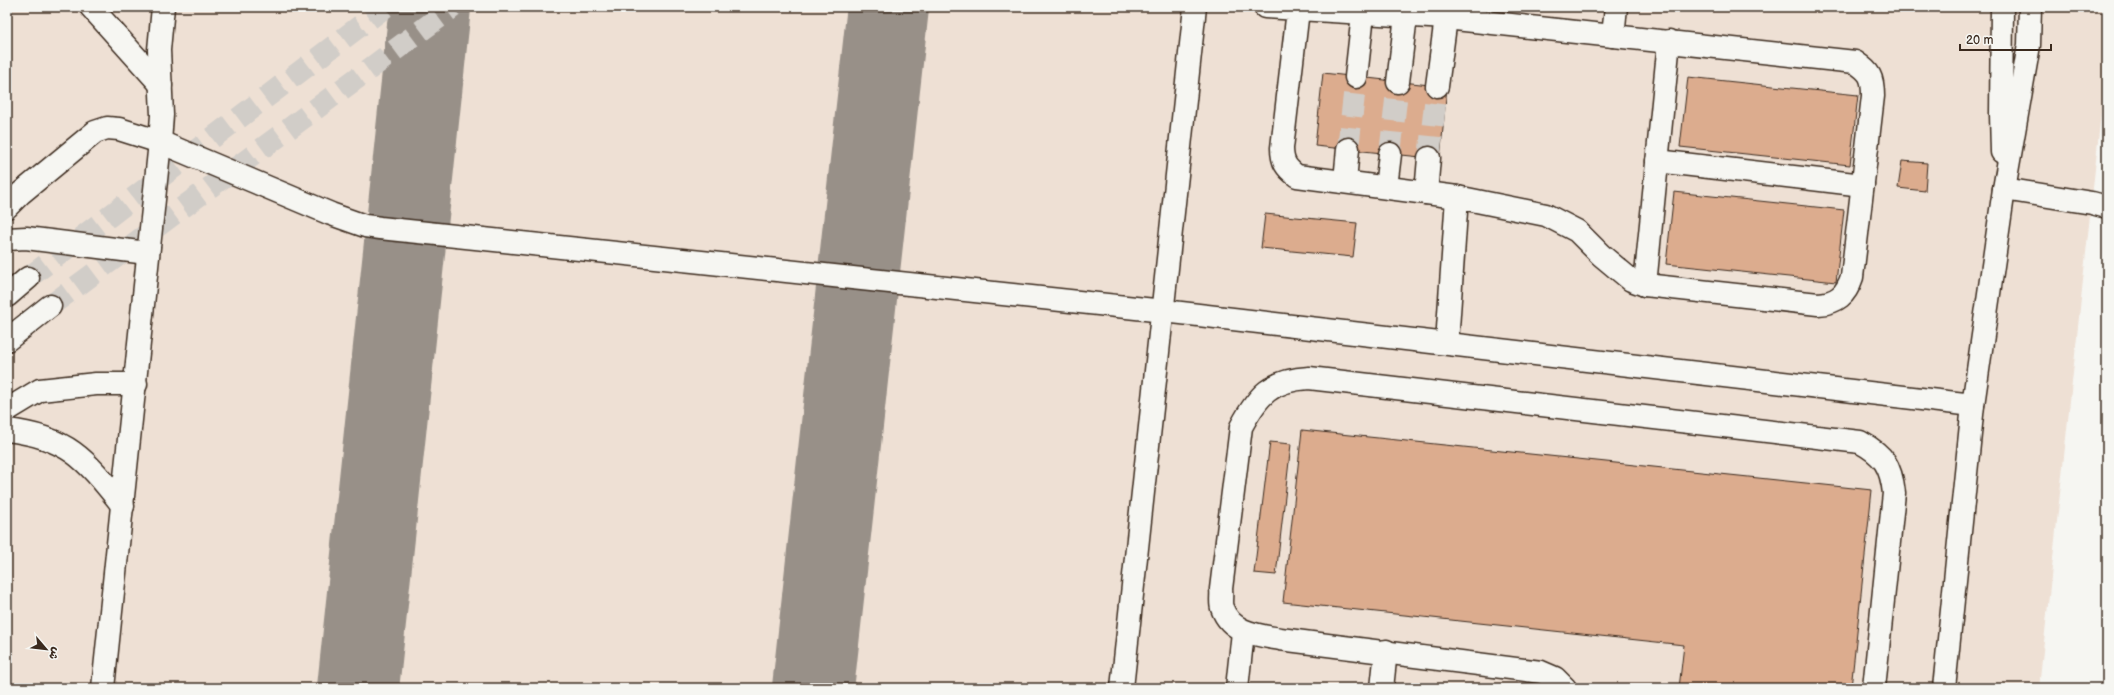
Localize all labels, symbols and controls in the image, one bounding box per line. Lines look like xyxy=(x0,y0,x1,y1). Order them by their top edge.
scale bar xyxy=(1960,26,2051,52)
text: 20 m xyxy=(1966,33,1993,48)
north arrow xyxy=(26,629,66,669)
text: ش xyxy=(46,645,63,662)

